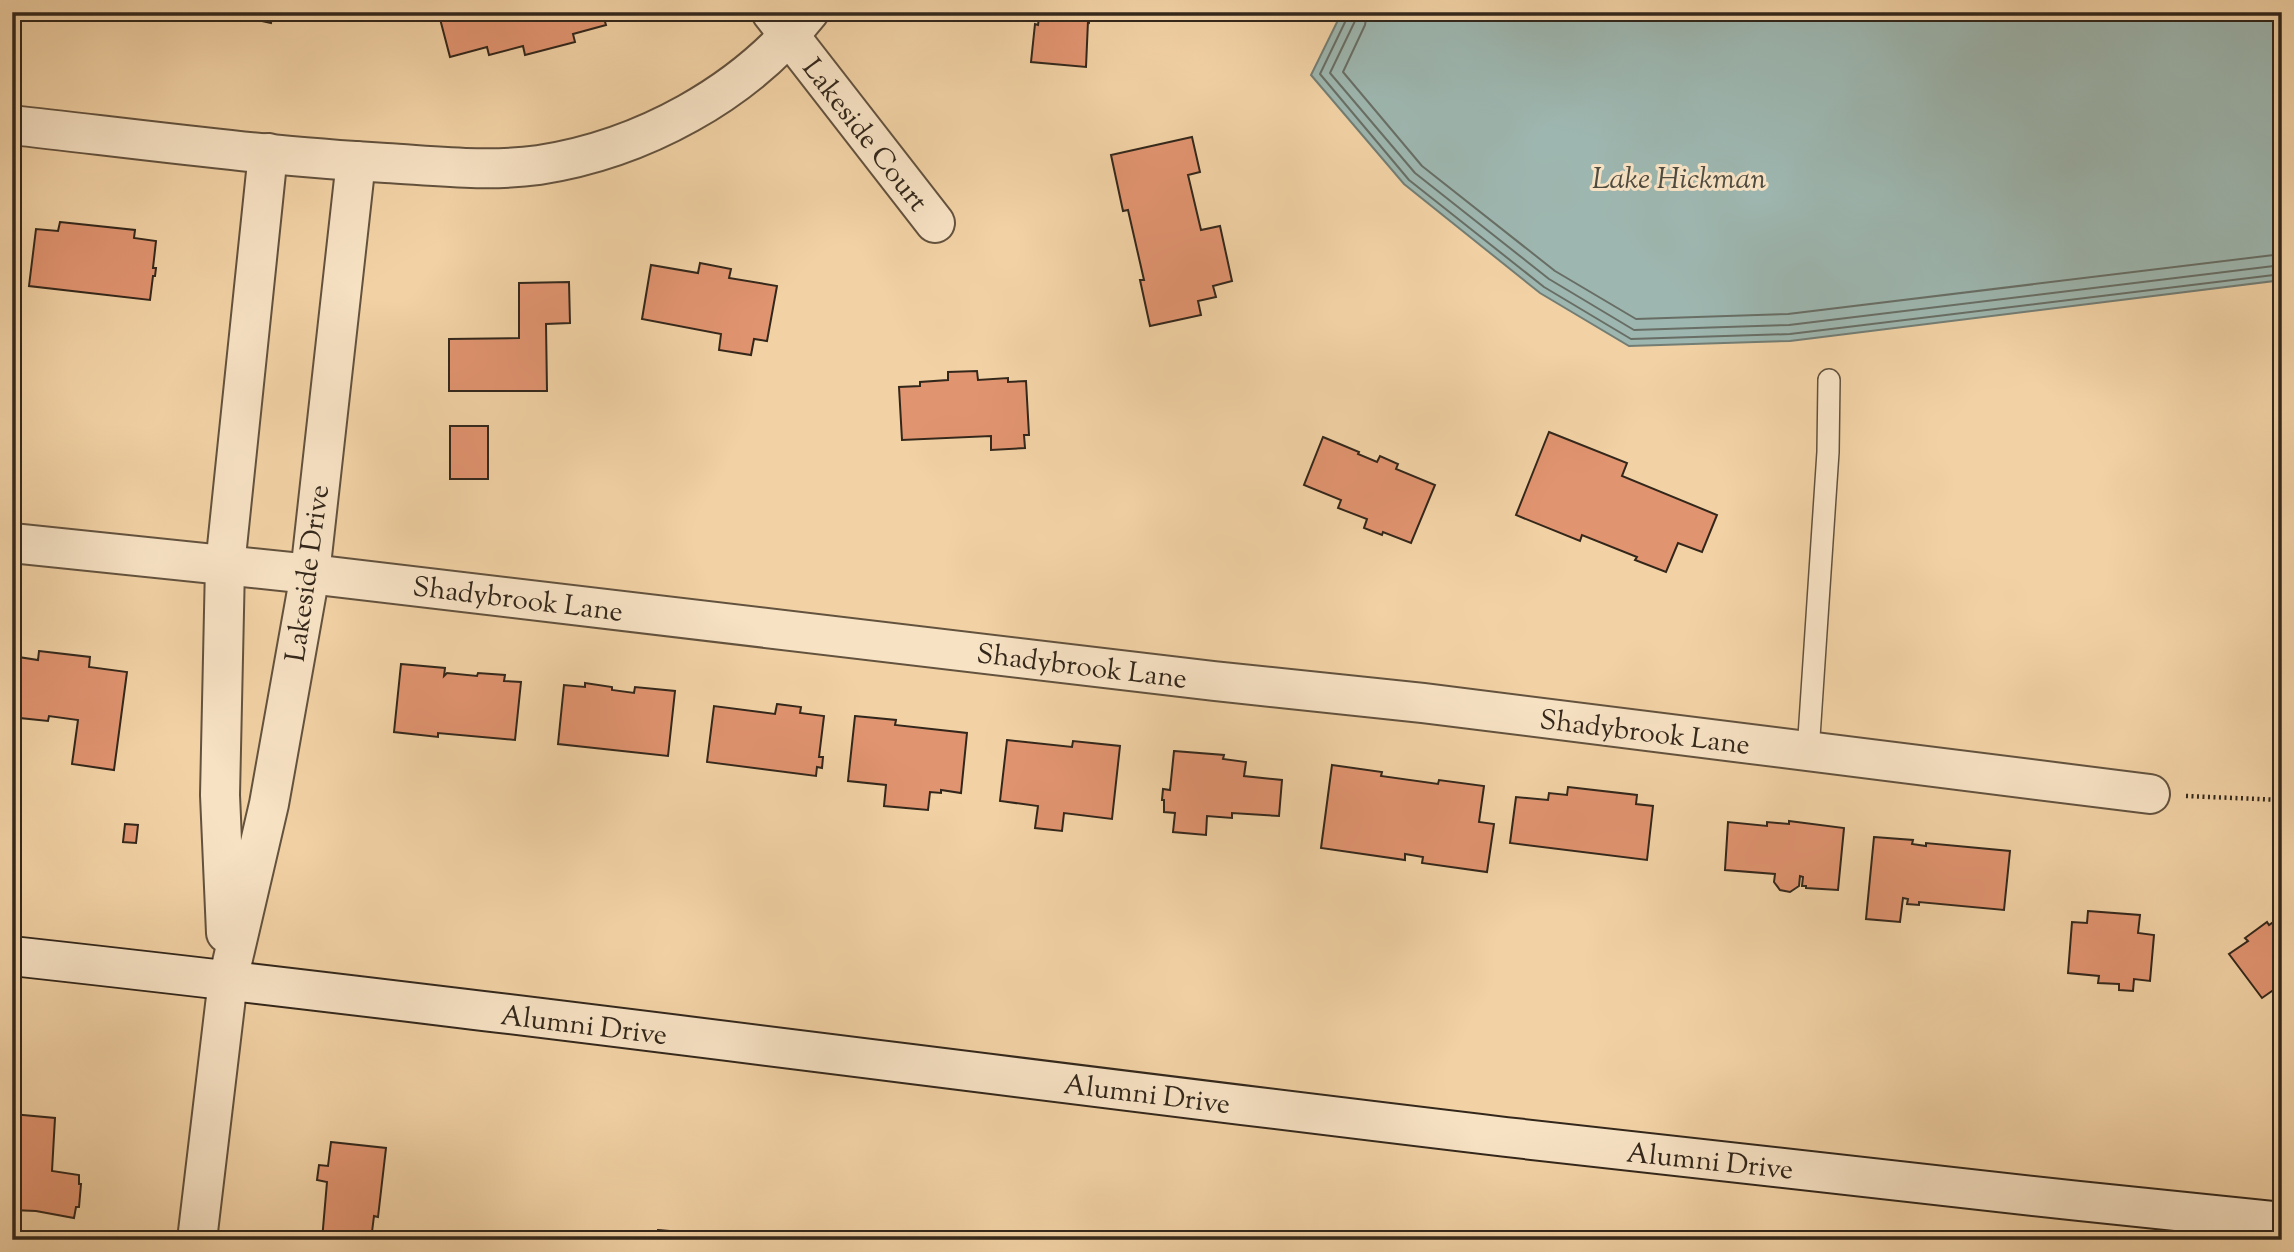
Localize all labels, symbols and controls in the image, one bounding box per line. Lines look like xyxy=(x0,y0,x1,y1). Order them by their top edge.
street label: Lakeside Court xyxy=(791,51,936,221)
water label: Lake Hickman xyxy=(1592,159,1767,202)
street label: Lakeside Drive xyxy=(277,482,341,664)
street label: Shadybrook Lane xyxy=(410,568,625,634)
street label: Shadybrook Lane xyxy=(974,635,1189,701)
street label: Shadybrook Lane xyxy=(1537,701,1752,767)
street label: Alumni Drive xyxy=(498,997,669,1057)
street label: Alumni Drive xyxy=(1061,1066,1232,1126)
street label: Alumni Drive xyxy=(1624,1134,1795,1192)

